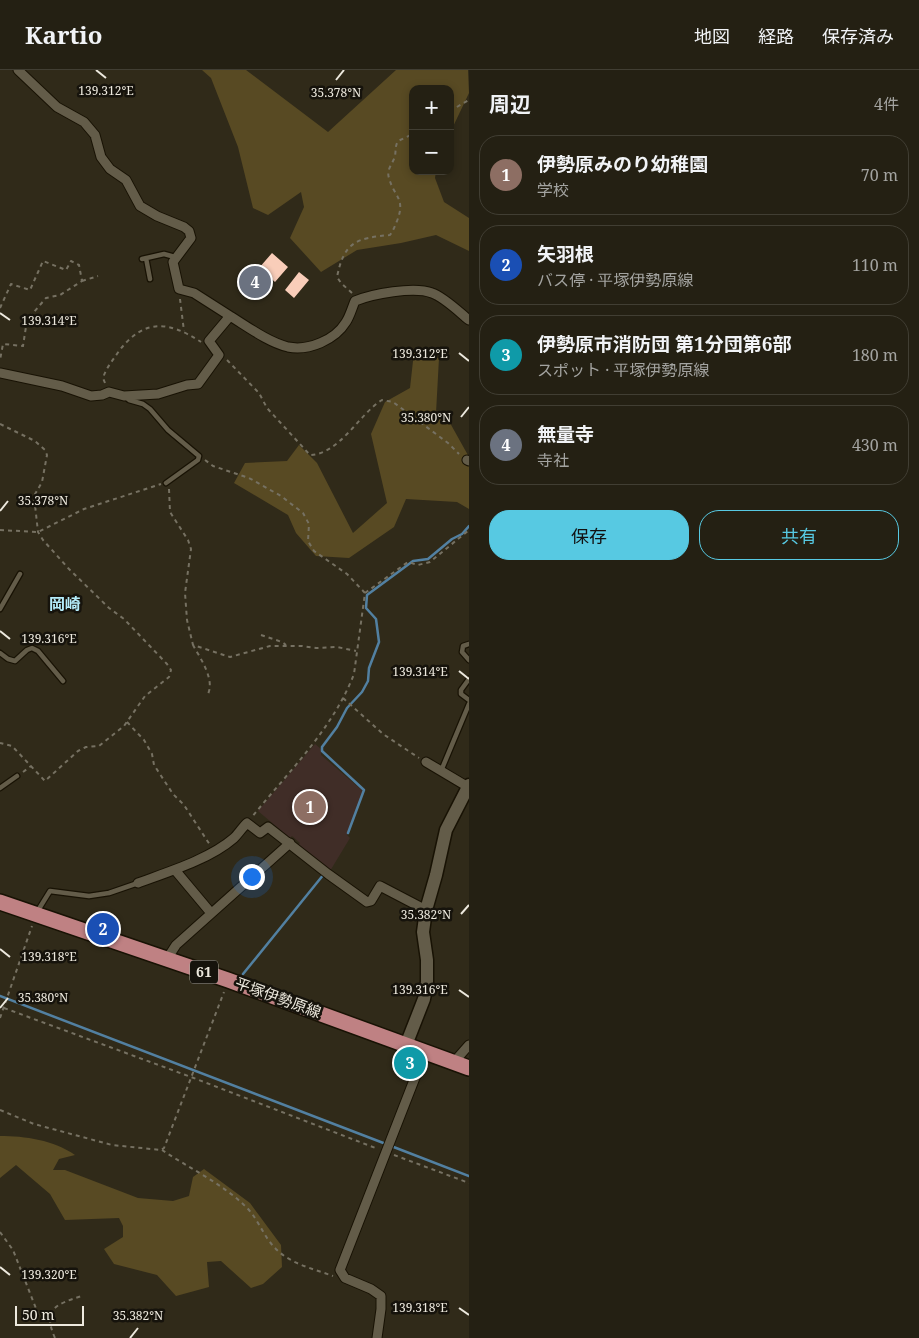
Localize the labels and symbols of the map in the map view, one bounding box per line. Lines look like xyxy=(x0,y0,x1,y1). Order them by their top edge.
text: 139.312°E xyxy=(78,82,134,99)
text: 35.378°N xyxy=(311,84,361,101)
pin: 4 xyxy=(239,263,271,301)
text: 139.314°E xyxy=(21,312,77,329)
text: 139.312°E xyxy=(392,345,448,362)
text: 35.380°N xyxy=(401,409,451,426)
text: 35.378°N xyxy=(18,492,68,509)
district label: 岡崎 xyxy=(49,593,81,615)
text: 139.316°E xyxy=(21,630,77,647)
text: 139.314°E xyxy=(392,663,448,680)
pin: 1 xyxy=(294,788,326,826)
your location xyxy=(239,864,265,890)
text: 35.382°N xyxy=(401,906,451,923)
pin: 2 xyxy=(87,910,119,948)
text: 139.318°E xyxy=(21,948,77,965)
road number: 61 xyxy=(190,960,218,984)
street label: 平塚伊勢原線 xyxy=(233,972,324,1022)
text: 139.316°E xyxy=(392,981,448,998)
text: 35.380°N xyxy=(18,989,68,1006)
pin: 3 xyxy=(394,1044,426,1082)
text: 139.320°E xyxy=(21,1266,77,1283)
text: 139.318°E xyxy=(392,1299,448,1316)
scale bar xyxy=(15,1303,84,1326)
text: 35.382°N xyxy=(113,1307,163,1324)

